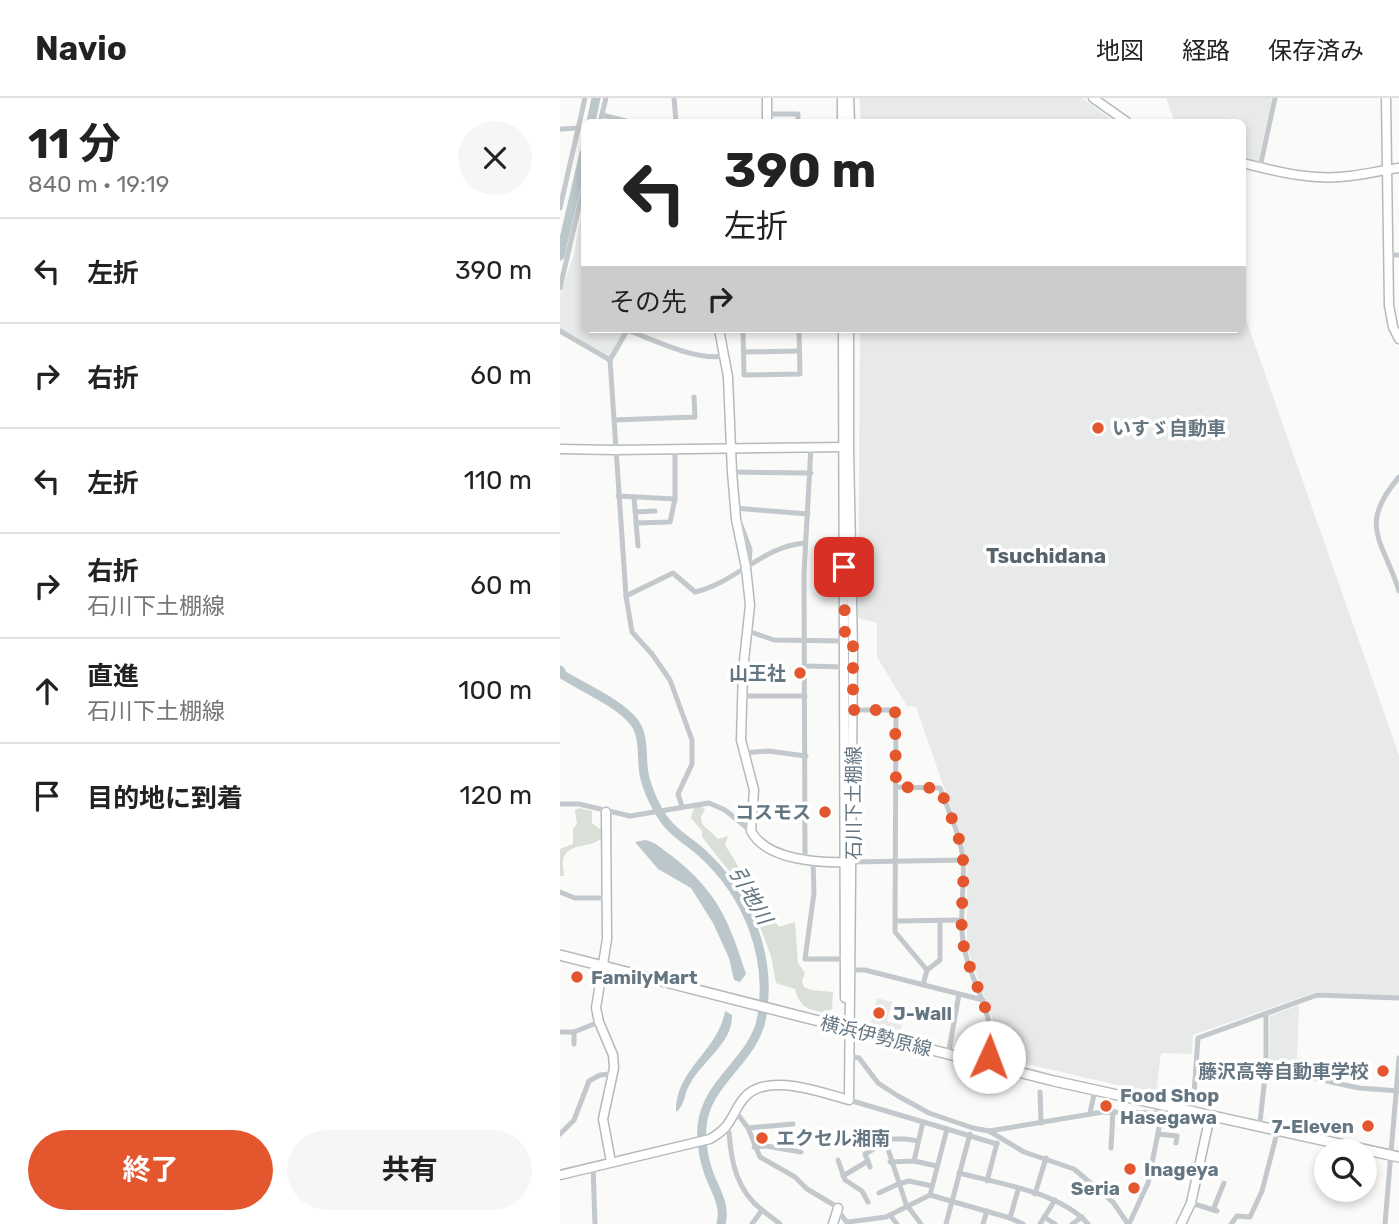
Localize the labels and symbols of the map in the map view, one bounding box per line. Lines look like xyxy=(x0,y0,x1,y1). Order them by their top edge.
place label: いすゞ自動車 xyxy=(1112,417,1226,440)
marker: いすゞ自動車 xyxy=(1090,420,1106,436)
pin xyxy=(814,537,874,597)
district label: Tsuchidana xyxy=(986,543,1106,568)
place label: 山王社 xyxy=(729,662,786,685)
marker: 山王社 xyxy=(792,665,808,681)
street label: 石川下土棚線 xyxy=(842,746,865,860)
place label: コスモス xyxy=(735,801,811,824)
marker: コスモス xyxy=(817,804,833,820)
water label: 引地川 xyxy=(724,861,779,930)
place label: FamilyMart xyxy=(591,966,698,989)
marker: FamilyMart xyxy=(569,969,585,985)
place label: J-Wall xyxy=(893,1002,952,1025)
marker: J-Wall xyxy=(871,1005,887,1021)
street label: 横浜伊勢原線 xyxy=(818,1011,934,1061)
position arrow xyxy=(952,1020,1026,1094)
place label: 藤沢高等自動車学校 xyxy=(1198,1060,1369,1083)
marker: 藤沢高等自動車学校 xyxy=(1375,1063,1391,1079)
place label: Food Shop Hasegawa xyxy=(1120,1084,1219,1129)
marker: Food Shop Hasegawa xyxy=(1098,1098,1114,1114)
place label: 7-Eleven xyxy=(1272,1115,1354,1138)
marker: 7-Eleven xyxy=(1360,1118,1376,1134)
place label: エクセル湘南 xyxy=(776,1127,890,1150)
marker: エクセル湘南 xyxy=(754,1130,770,1146)
place label: Inageya xyxy=(1144,1158,1219,1181)
marker: Inageya xyxy=(1122,1161,1138,1177)
place label: Seria xyxy=(1071,1177,1120,1200)
marker: Seria xyxy=(1126,1180,1142,1196)

